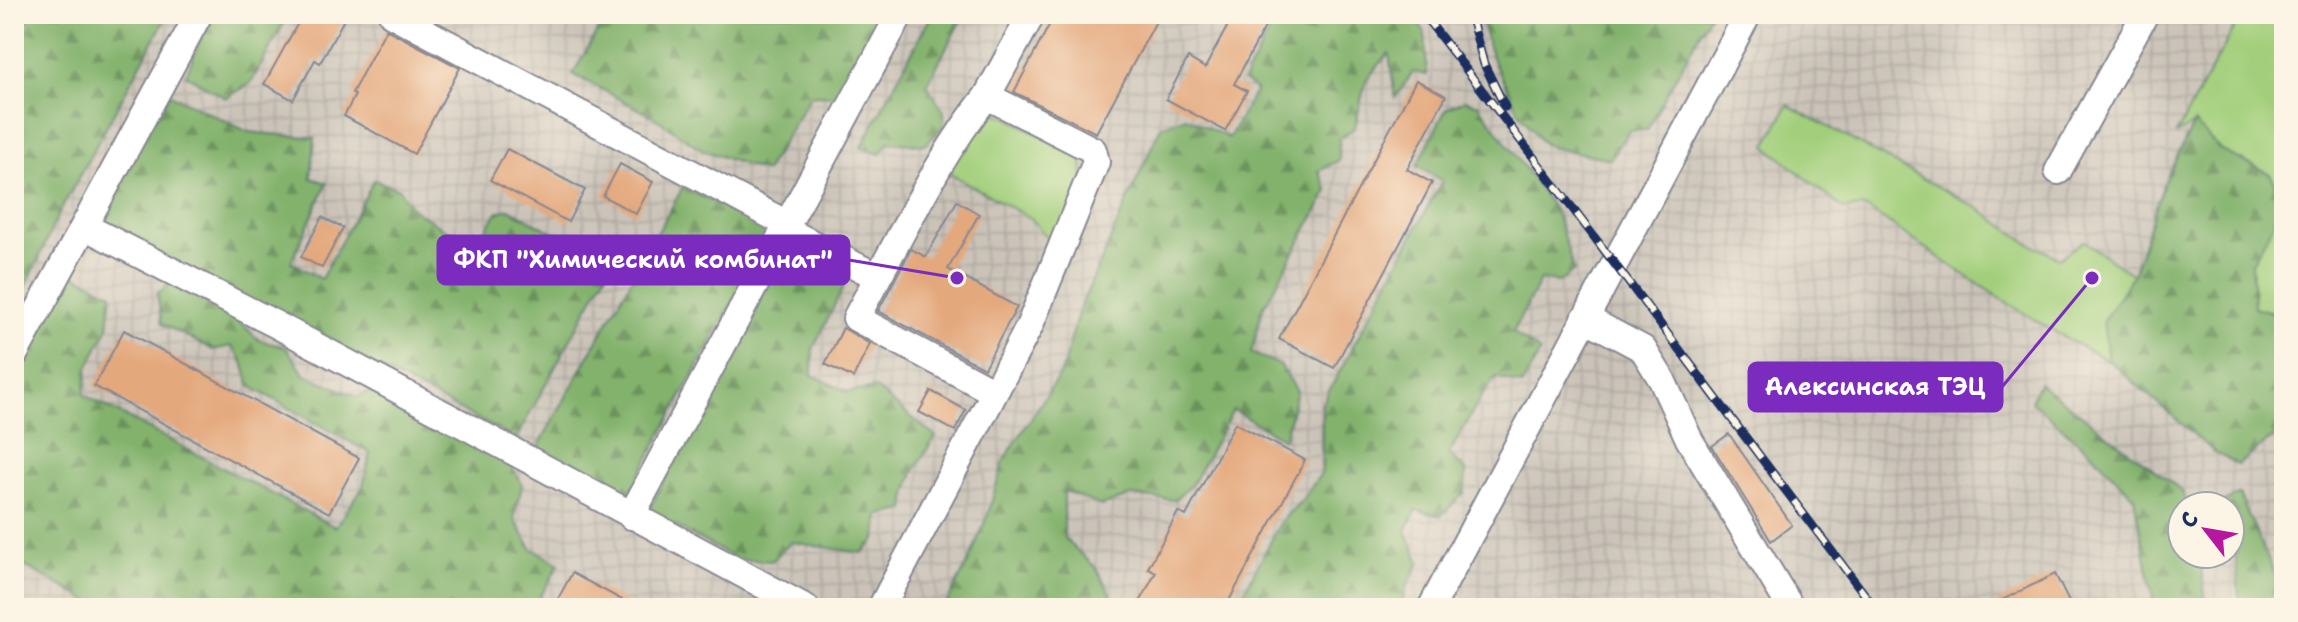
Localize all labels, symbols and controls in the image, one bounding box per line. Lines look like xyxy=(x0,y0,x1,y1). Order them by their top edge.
callout: ФКП "Химический комбинат" xyxy=(438,236,849,284)
text: ФКП "Химический комбинат" xyxy=(453,244,833,276)
callout: Алексинская ТЭЦ xyxy=(1749,363,2002,411)
text: Алексинская ТЭЦ xyxy=(1765,371,1986,403)
north arrow xyxy=(2166,490,2246,570)
text: С xyxy=(2173,507,2205,533)

